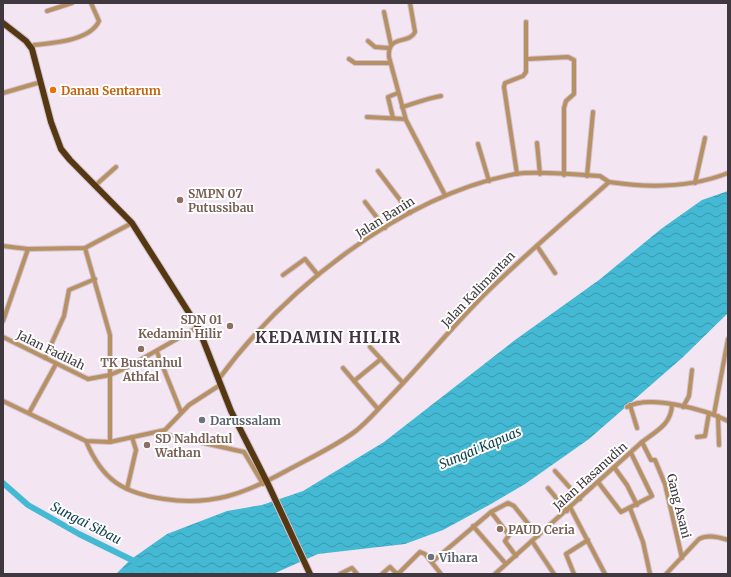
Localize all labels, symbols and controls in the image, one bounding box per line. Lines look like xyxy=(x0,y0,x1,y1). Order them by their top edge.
place label: Danau Sentarum xyxy=(61,83,161,98)
marker: Danau Sentarum xyxy=(48,85,58,95)
place label: SMPN 07 Putussibau xyxy=(188,186,254,215)
street label: Jalan Banin xyxy=(352,193,417,241)
marker: SMPN 07 Putussibau xyxy=(175,195,185,205)
street label: Jalan Kalimantan xyxy=(437,248,518,331)
place label: SDN 01 Kedamin Hilir xyxy=(138,312,222,341)
marker: SDN 01 Kedamin Hilir xyxy=(225,321,235,331)
street label: Jalan Fadilah xyxy=(14,327,88,373)
district label: KEDAMIN HILIR xyxy=(255,327,401,347)
marker: TK Bustanhul Athfal xyxy=(136,344,146,354)
place label: TK Bustanhul Athfal xyxy=(100,355,182,384)
place label: Darussalam xyxy=(210,413,281,428)
marker: Darussalam xyxy=(197,415,207,425)
water label: Sungai Kapuas xyxy=(436,423,524,473)
place label: SD Nahdlatul Wathan xyxy=(154,431,232,460)
street label: Jalan Hasanudin xyxy=(549,439,630,514)
marker: SD Nahdlatul Wathan xyxy=(142,440,152,450)
street label: Gang Asani xyxy=(664,472,694,540)
water label: Sungai Sibau xyxy=(48,498,124,548)
place label: PAUD Ceria xyxy=(508,522,575,537)
marker: PAUD Ceria xyxy=(495,524,505,534)
place label: Vihara xyxy=(438,550,478,565)
marker: Vihara xyxy=(426,552,436,562)

